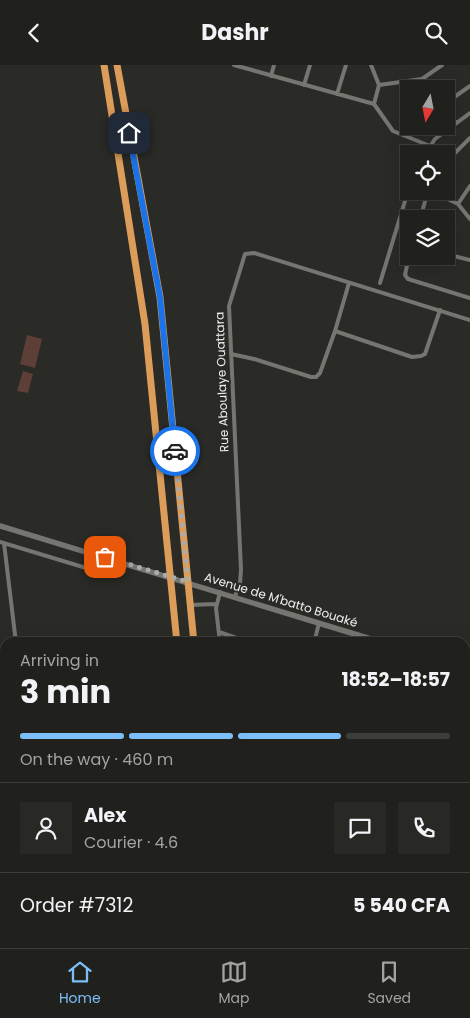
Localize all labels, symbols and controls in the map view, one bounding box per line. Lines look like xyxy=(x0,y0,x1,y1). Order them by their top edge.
text: Dashr xyxy=(201,17,269,48)
icon: back xyxy=(20,19,48,47)
icon: search xyxy=(422,19,450,47)
north arrow xyxy=(400,80,455,135)
map controls xyxy=(400,80,455,265)
pin xyxy=(108,112,150,154)
icon: home xyxy=(115,119,143,147)
button: locate xyxy=(400,145,455,200)
button: layers xyxy=(400,210,455,265)
street label: Rue Aboulaye Ouattara xyxy=(211,312,232,452)
courier xyxy=(150,426,200,476)
icon: car xyxy=(161,437,189,465)
pin xyxy=(84,536,126,578)
icon: bag xyxy=(91,543,119,571)
street label: Avenue de M'batto Bouaké xyxy=(202,568,360,631)
text: Arriving in xyxy=(20,649,99,672)
text: 18:52–18:57 xyxy=(341,666,450,693)
text: 3 min xyxy=(20,669,111,714)
text: On the way · 460 m xyxy=(20,748,173,771)
button: person xyxy=(20,802,72,854)
text: Alex xyxy=(84,802,126,829)
button: chat xyxy=(334,802,386,854)
button: phone xyxy=(398,802,450,854)
text: Courier · 4.6 xyxy=(84,831,178,854)
text: Order #7312 xyxy=(20,892,133,919)
text: 5 540 CFA xyxy=(353,892,450,919)
tab: Home xyxy=(59,958,101,1009)
tab: Map xyxy=(219,958,250,1009)
tab: Saved xyxy=(367,958,411,1009)

